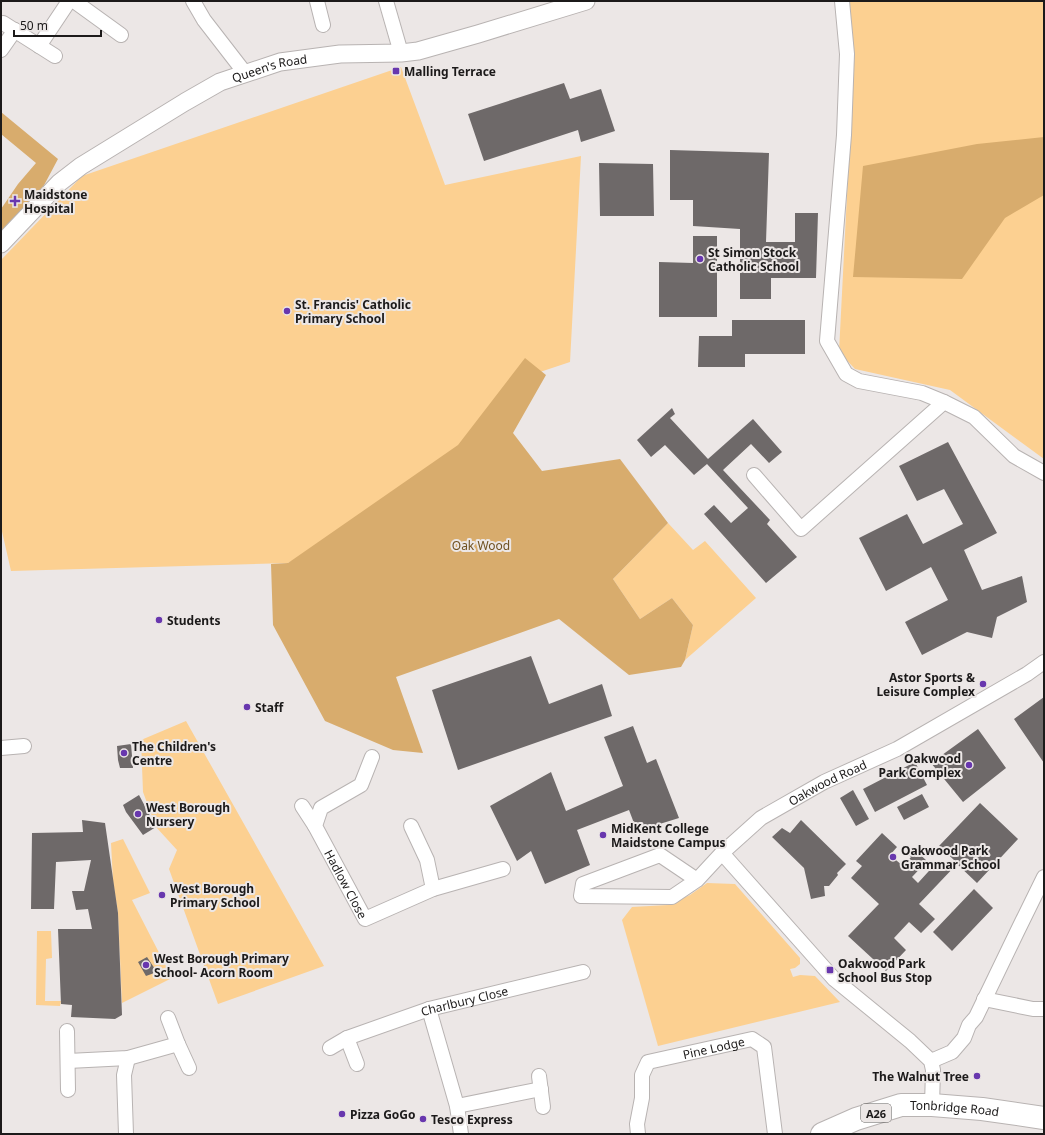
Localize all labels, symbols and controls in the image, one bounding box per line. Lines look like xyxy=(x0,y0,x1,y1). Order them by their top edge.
scale bar xyxy=(14,12,101,38)
text: 50 m xyxy=(20,17,48,34)
street label: Queen's Road xyxy=(229,50,308,86)
place label: Malling Terrace xyxy=(404,63,496,80)
marker: Malling Terrace xyxy=(391,66,401,76)
place label: Maidstone Hospital xyxy=(24,186,87,217)
marker: Maidstone Hospital xyxy=(9,195,21,207)
place label: St Simon Stock Catholic School xyxy=(708,244,799,275)
marker: St Simon Stock Catholic School xyxy=(695,254,705,264)
place label: St. Francis' Catholic Primary School xyxy=(295,296,411,327)
marker: St. Francis' Catholic Primary School xyxy=(282,306,292,316)
park label: Oak Wood xyxy=(452,537,510,554)
place label: Students xyxy=(167,612,220,629)
marker: Students xyxy=(154,615,164,625)
place label: Astor Sports & Leisure Complex xyxy=(876,669,975,700)
marker: Astor Sports & Leisure Complex xyxy=(978,679,988,689)
place label: Staff xyxy=(255,699,284,716)
marker: Staff xyxy=(242,702,252,712)
place label: The Children's Centre xyxy=(132,738,216,769)
marker: The Children's Centre xyxy=(119,748,129,758)
place label: Oakwood Park Complex xyxy=(879,750,961,781)
street label: Oakwood Road xyxy=(785,755,869,809)
marker: Oakwood Park Complex xyxy=(964,760,974,770)
place label: West Borough Nursery xyxy=(146,799,230,830)
marker: West Borough Nursery xyxy=(133,809,143,819)
place label: MidKent College Maidstone Campus xyxy=(611,820,726,851)
marker: MidKent College Maidstone Campus xyxy=(598,830,608,840)
place label: Oakwood Park Grammar School xyxy=(901,842,1000,873)
street label: Hadlow Close xyxy=(321,846,372,922)
marker: Oakwood Park Grammar School xyxy=(888,852,898,862)
place label: West Borough Primary School xyxy=(170,880,260,911)
marker: West Borough Primary School xyxy=(157,890,167,900)
place label: West Borough Primary School- Acorn Room xyxy=(154,950,289,981)
place label: Oakwood Park School Bus Stop xyxy=(838,955,933,986)
marker: West Borough Primary School- Acorn Room xyxy=(141,960,151,970)
marker: Oakwood Park School Bus Stop xyxy=(825,965,835,975)
street label: Charlbury Close xyxy=(418,982,510,1020)
street label: Pine Lodge xyxy=(681,1032,746,1063)
place label: The Walnut Tree xyxy=(872,1068,969,1085)
marker: The Walnut Tree xyxy=(972,1071,982,1081)
street label: Tonbridge Road xyxy=(910,1096,1000,1120)
road number: A26 xyxy=(861,1104,891,1122)
place label: Pizza GoGo xyxy=(350,1106,416,1123)
marker: Pizza GoGo xyxy=(337,1109,347,1119)
place label: Tesco Express xyxy=(431,1111,513,1128)
marker: Tesco Express xyxy=(418,1114,428,1124)

